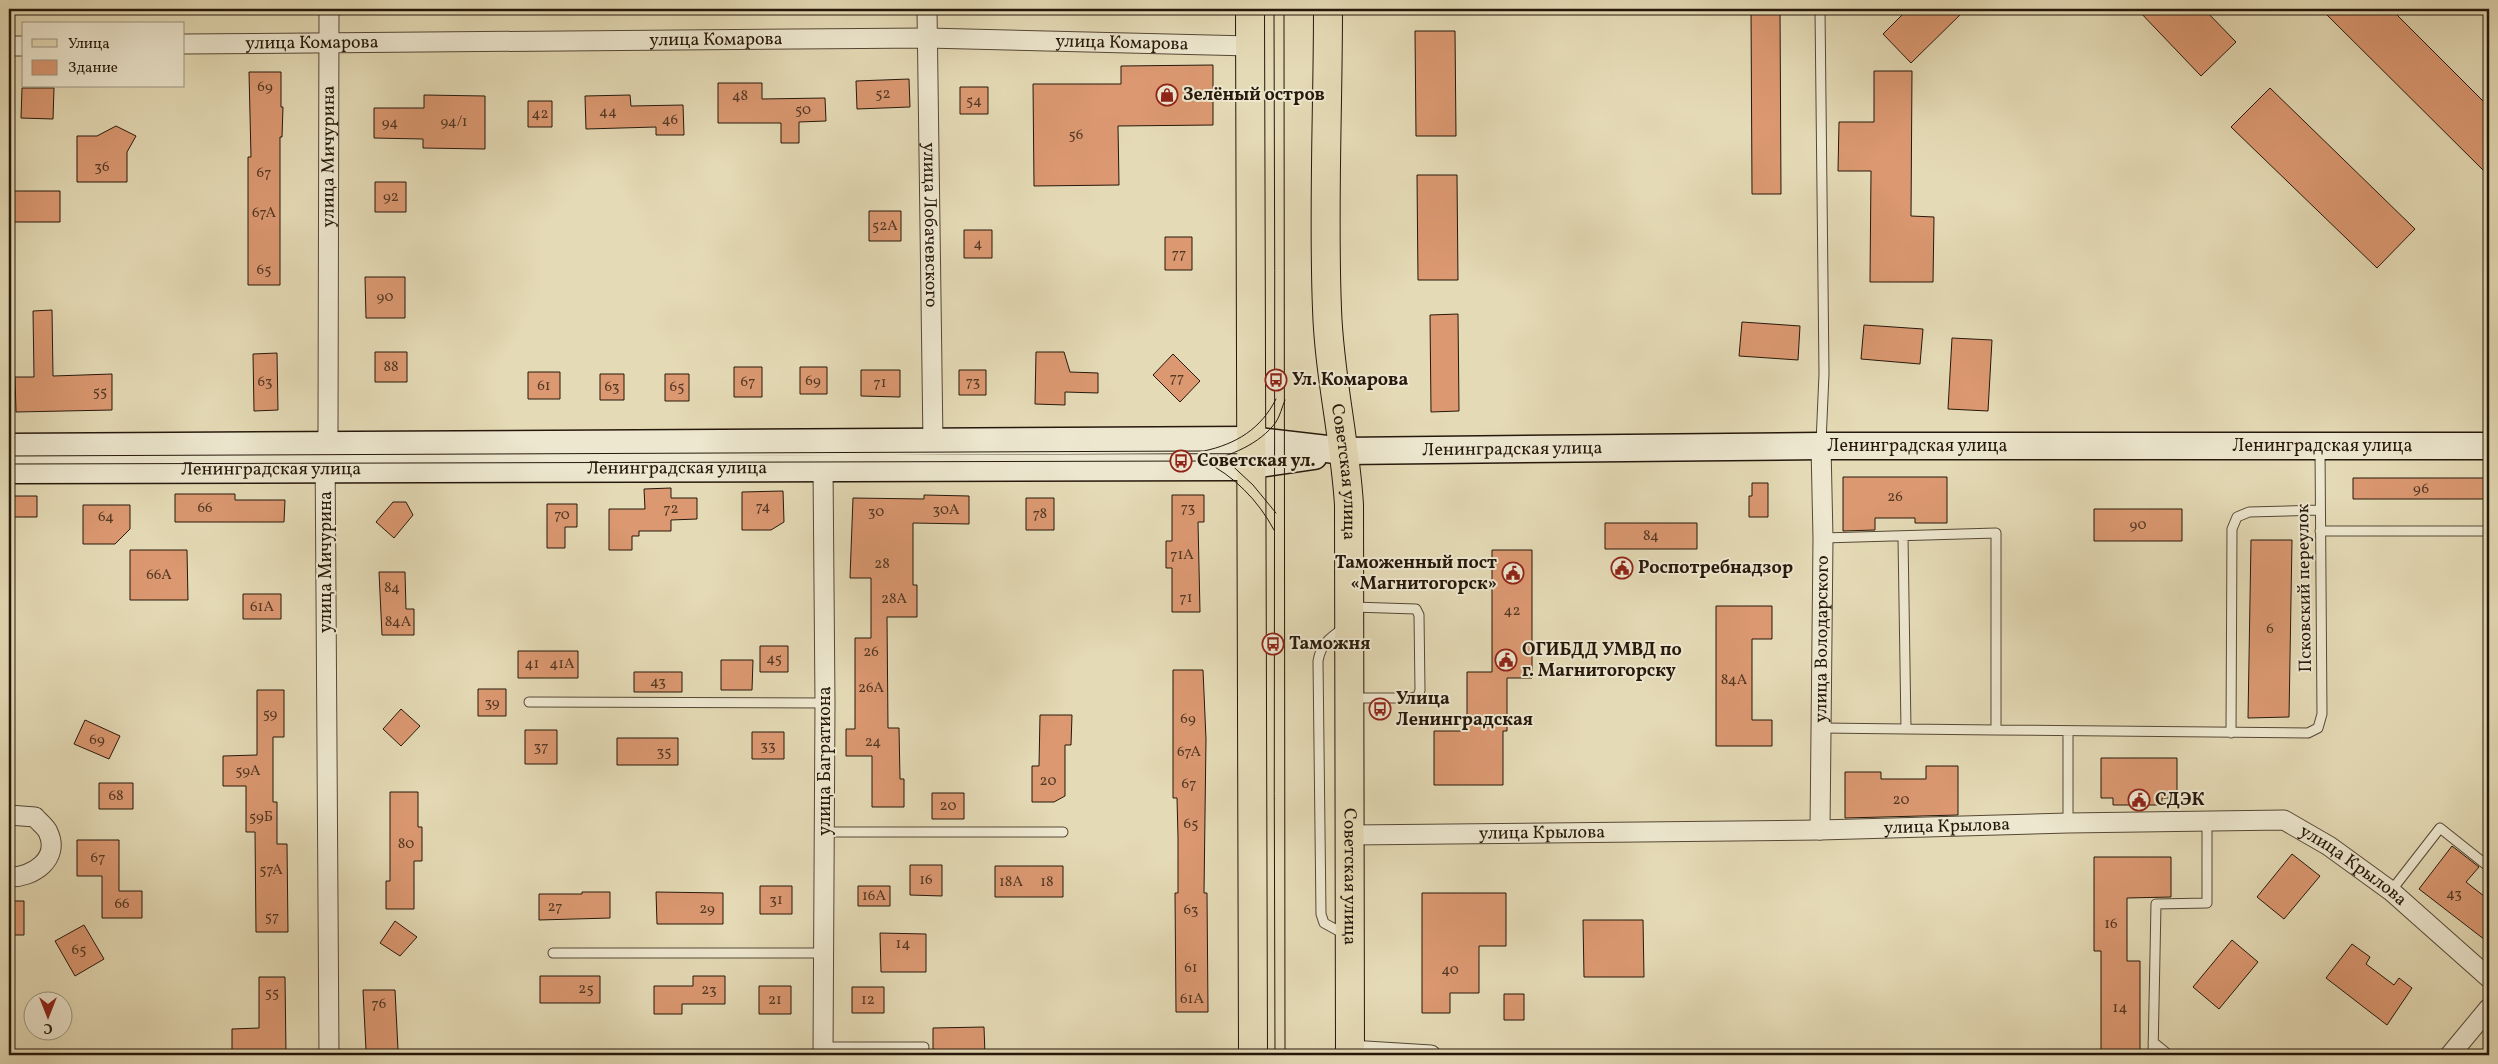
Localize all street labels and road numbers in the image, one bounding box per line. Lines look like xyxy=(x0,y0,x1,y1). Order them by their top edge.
street label: улица Комарова xyxy=(649,27,783,53)
street label: улица Комарова xyxy=(1055,29,1189,57)
street label: улица Комарова xyxy=(245,30,379,56)
street label: улица Мичурина xyxy=(316,85,341,227)
street label: улица Лобачевского xyxy=(916,142,944,308)
street label: Советская улица xyxy=(1324,402,1362,540)
street label: Ленинградская улица xyxy=(1827,434,2007,459)
street label: Ленинградская улица xyxy=(2232,434,2412,459)
street label: Ленинградская улица xyxy=(1422,436,1603,463)
street label: Ленинградская улица xyxy=(587,456,767,481)
street label: Ленинградская улица xyxy=(181,457,361,482)
street label: улица Мичурина xyxy=(314,491,339,633)
street label: Псковский переулок xyxy=(2291,503,2319,672)
street label: улица Володарского xyxy=(1809,555,1835,723)
street label: улица Багратиона xyxy=(813,686,838,836)
street label: Советская улица xyxy=(1337,808,1362,945)
street label: улица Крылова xyxy=(1883,812,2011,841)
street label: улица Крылова xyxy=(2295,819,2412,912)
street label: улица Крылова xyxy=(1479,820,1605,846)

